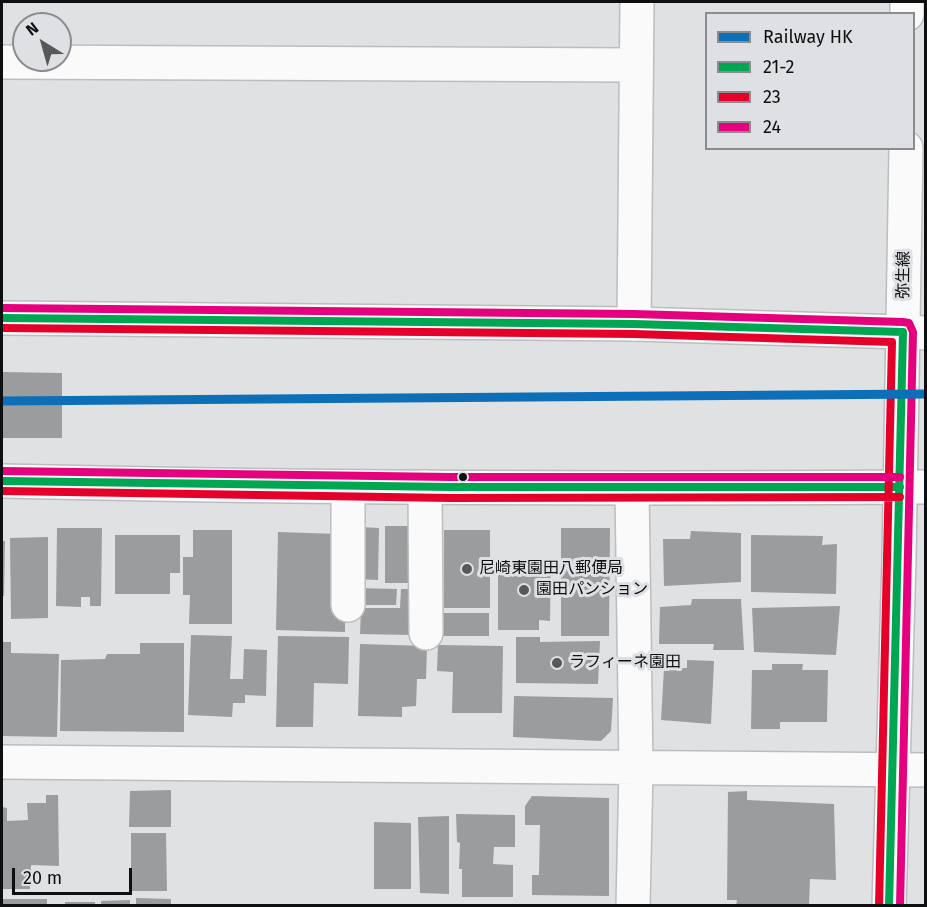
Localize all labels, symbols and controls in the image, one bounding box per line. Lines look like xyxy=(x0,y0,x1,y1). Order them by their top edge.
north arrow xyxy=(12,12,72,72)
legend xyxy=(705,12,915,150)
text: N xyxy=(22,18,42,40)
text: Railway HK xyxy=(763,26,853,48)
text: 21-2 xyxy=(763,56,794,78)
text: 23 xyxy=(763,86,781,108)
text: 24 xyxy=(763,116,781,138)
street label: 弥生線 xyxy=(894,251,914,299)
unlabelled marker xyxy=(457,471,469,483)
place label: 尼崎東園田八郵便局 xyxy=(479,559,623,579)
marker: 尼崎東園田八郵便局 xyxy=(460,562,474,576)
place label: 園田パンション xyxy=(536,580,648,600)
marker: 園田パンション xyxy=(517,583,531,597)
place label: ラフィーネ園田 xyxy=(569,653,681,673)
marker: ラフィーネ園田 xyxy=(550,656,564,670)
scale bar xyxy=(15,856,135,894)
text: 20 m xyxy=(23,867,62,889)

